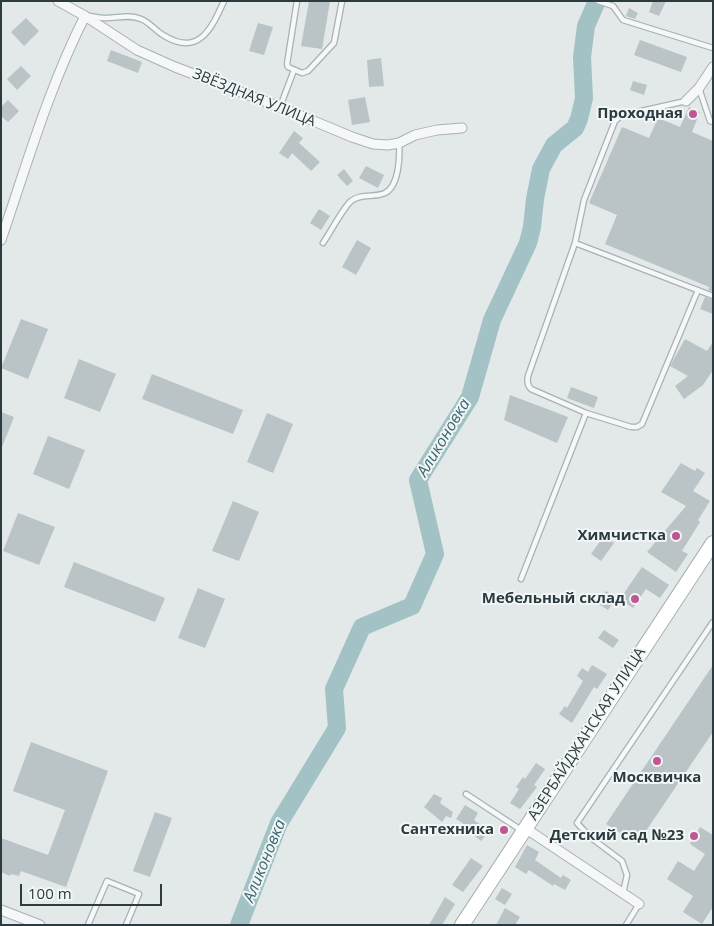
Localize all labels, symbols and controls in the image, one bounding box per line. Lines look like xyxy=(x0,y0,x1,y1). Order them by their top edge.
street label: ЗВЁЗДНАЯ УЛИЦА xyxy=(190,65,318,131)
place label: Проходная xyxy=(597,105,683,123)
marker: Проходная xyxy=(687,108,699,120)
water label: Аликоновка xyxy=(413,396,475,480)
place label: Химчистка xyxy=(578,527,666,545)
marker: Химчистка xyxy=(670,530,682,542)
place label: Мебельный склад xyxy=(482,590,625,608)
marker: Мебельный склад xyxy=(629,593,641,605)
street label: АЗЕРБАЙДЖАНСКАЯ УЛИЦА xyxy=(524,644,650,824)
marker: Москвичка xyxy=(651,755,663,767)
place label: Москвичка xyxy=(613,769,701,787)
water label: Аликоновка xyxy=(240,817,290,905)
place label: Сантехника xyxy=(401,821,494,839)
marker: Сантехника xyxy=(498,824,510,836)
place label: Детский сад №23 xyxy=(550,827,684,845)
marker: Детский сад №23 xyxy=(688,830,700,842)
scale bar xyxy=(22,874,165,906)
text: 100 m xyxy=(28,883,72,903)

